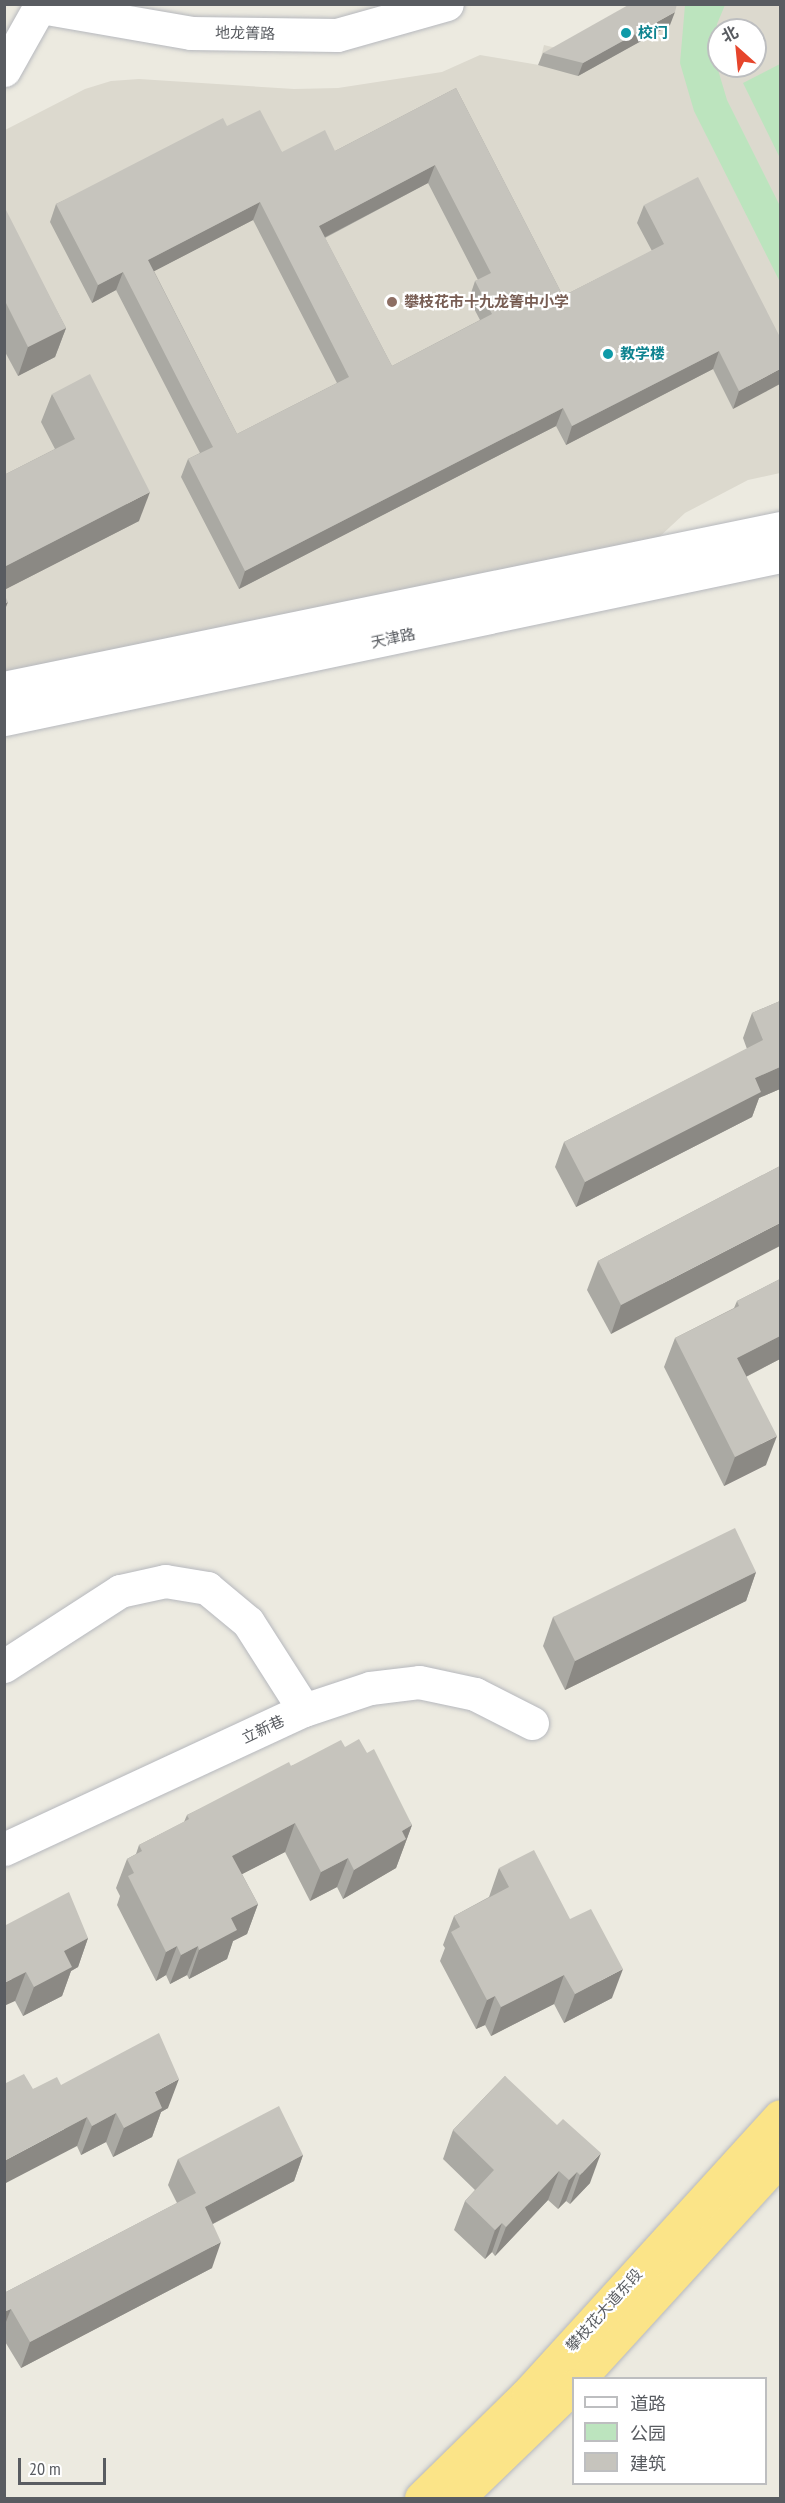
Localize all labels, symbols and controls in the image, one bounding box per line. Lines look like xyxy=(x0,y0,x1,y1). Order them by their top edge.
north arrow xyxy=(707,18,767,78)
text: 北 xyxy=(718,21,741,46)
street label: 地龙箐路 xyxy=(215,23,275,43)
place label: 校门 xyxy=(638,24,668,42)
marker: 校门 xyxy=(619,26,633,40)
place label: 攀枝花市十九龙箐中小学 xyxy=(404,293,569,311)
marker: 攀枝花市十九龙箐中小学 xyxy=(385,295,399,309)
place label: 教学楼 xyxy=(620,345,665,363)
marker: 教学楼 xyxy=(601,347,615,361)
street label: 天津路 xyxy=(369,625,417,651)
street label: 立新巷 xyxy=(239,1711,287,1747)
street label: 攀枝花大道东段 xyxy=(562,2265,646,2355)
legend xyxy=(572,2377,767,2485)
text: 道路 xyxy=(630,2392,666,2415)
text: 公园 xyxy=(630,2422,666,2445)
scale bar xyxy=(21,2446,110,2484)
text: 建筑 xyxy=(630,2452,666,2475)
text: 20 m xyxy=(29,2457,61,2480)

